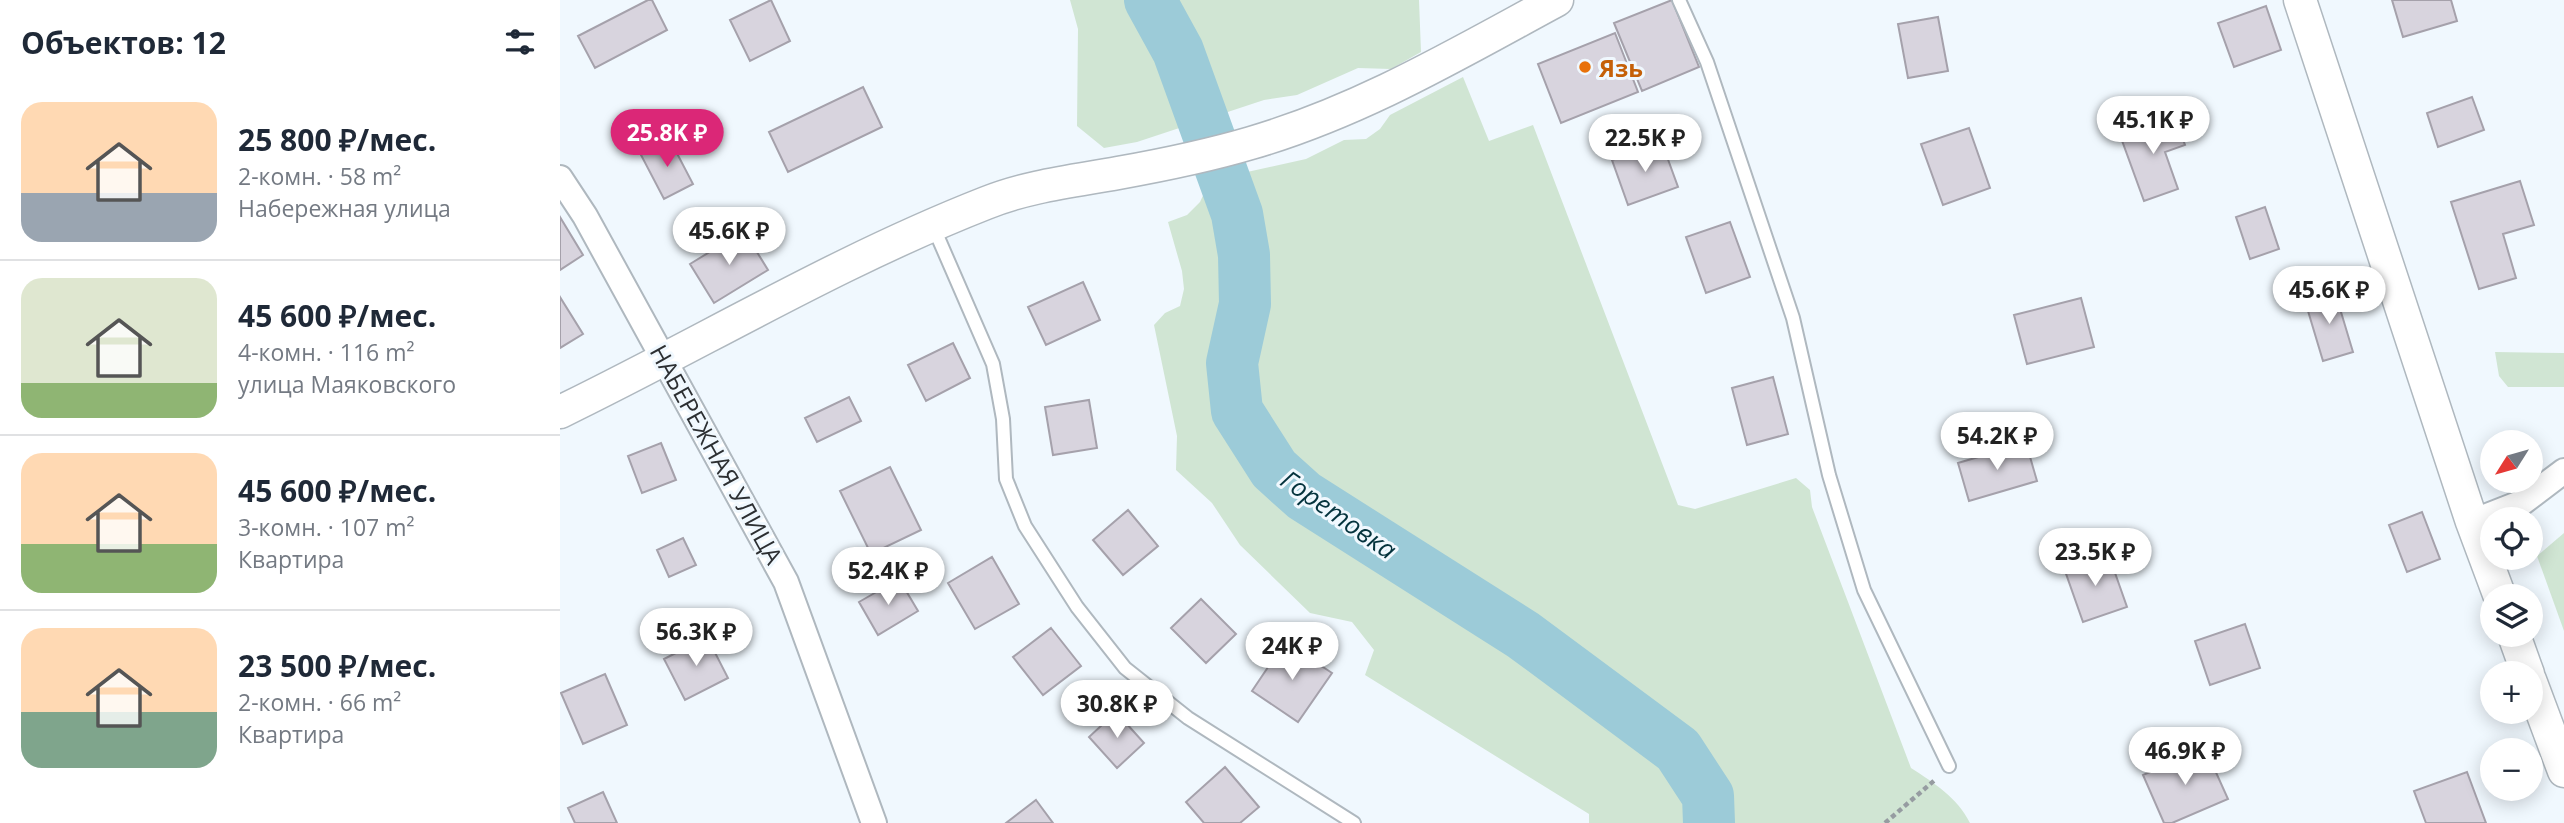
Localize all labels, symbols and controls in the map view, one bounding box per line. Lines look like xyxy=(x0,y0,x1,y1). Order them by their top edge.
text: Объектов: 12 xyxy=(21,22,226,63)
icon: filters xyxy=(501,23,539,61)
place label: Язь xyxy=(1598,51,1643,84)
marker: Язь xyxy=(1577,59,1593,75)
pin: 45.1K ₽ xyxy=(2088,96,2218,156)
text: 45.1K ₽ xyxy=(2113,103,2193,135)
pin: 25.8K ₽ xyxy=(602,110,732,169)
pin: 22.5K ₽ xyxy=(1580,114,1710,174)
text: 25.8K ₽ xyxy=(627,116,707,148)
text: 25 800 ₽/мес. xyxy=(238,119,436,160)
text: 22.5K ₽ xyxy=(1605,121,1685,153)
icon: home xyxy=(77,130,161,214)
text: 2-комн. · 58 m² xyxy=(238,160,401,192)
text: Набережная улица xyxy=(238,192,451,224)
pin: 45.6K ₽ xyxy=(664,208,794,267)
text: 45.6K ₽ xyxy=(689,214,769,246)
pin: 45.6K ₽ xyxy=(2264,266,2394,326)
text: 45.6K ₽ xyxy=(2289,273,2369,305)
text: 45 600 ₽/мес. xyxy=(238,295,436,336)
icon: home xyxy=(77,306,161,390)
text: 4-комн. · 116 m² xyxy=(238,336,414,368)
street label: НАБЕРЕЖНАЯ УЛИЦА xyxy=(643,338,791,570)
text: улица Маяковского xyxy=(238,368,456,400)
pin: 54.2K ₽ xyxy=(1932,412,2062,472)
text: 54.2K ₽ xyxy=(1957,419,2037,451)
north arrow xyxy=(2480,430,2543,494)
map controls xyxy=(2480,430,2543,801)
water label: Горетовка xyxy=(1274,461,1404,567)
text: 45 600 ₽/мес. xyxy=(238,470,436,511)
icon: home xyxy=(77,481,161,565)
button: locate xyxy=(2480,507,2543,570)
text: 3-комн. · 107 m² xyxy=(238,511,414,543)
pin: 23.5K ₽ xyxy=(2030,528,2160,588)
text: 23.5K ₽ xyxy=(2055,535,2135,567)
text: Квартира xyxy=(238,543,344,575)
pin: 52.4K ₽ xyxy=(823,548,953,607)
text: 52.4K ₽ xyxy=(848,554,928,586)
button: layers xyxy=(2480,584,2543,647)
pin: 56.3K ₽ xyxy=(631,608,761,668)
text: 56.3K ₽ xyxy=(656,615,736,647)
pin: 24K ₽ xyxy=(1243,622,1341,682)
text: 24K ₽ xyxy=(1262,629,1322,661)
text: 23 500 ₽/мес. xyxy=(238,645,436,686)
icon: home xyxy=(77,656,161,740)
button: + xyxy=(2480,661,2543,724)
pin: 30.8K ₽ xyxy=(1052,680,1182,740)
text: 2-комн. · 66 m² xyxy=(238,686,401,718)
text: 30.8K ₽ xyxy=(1077,687,1157,719)
text: Квартира xyxy=(238,718,344,750)
pin: 46.9K ₽ xyxy=(2120,728,2250,787)
text: 46.9K ₽ xyxy=(2145,734,2225,766)
button: − xyxy=(2480,738,2543,801)

